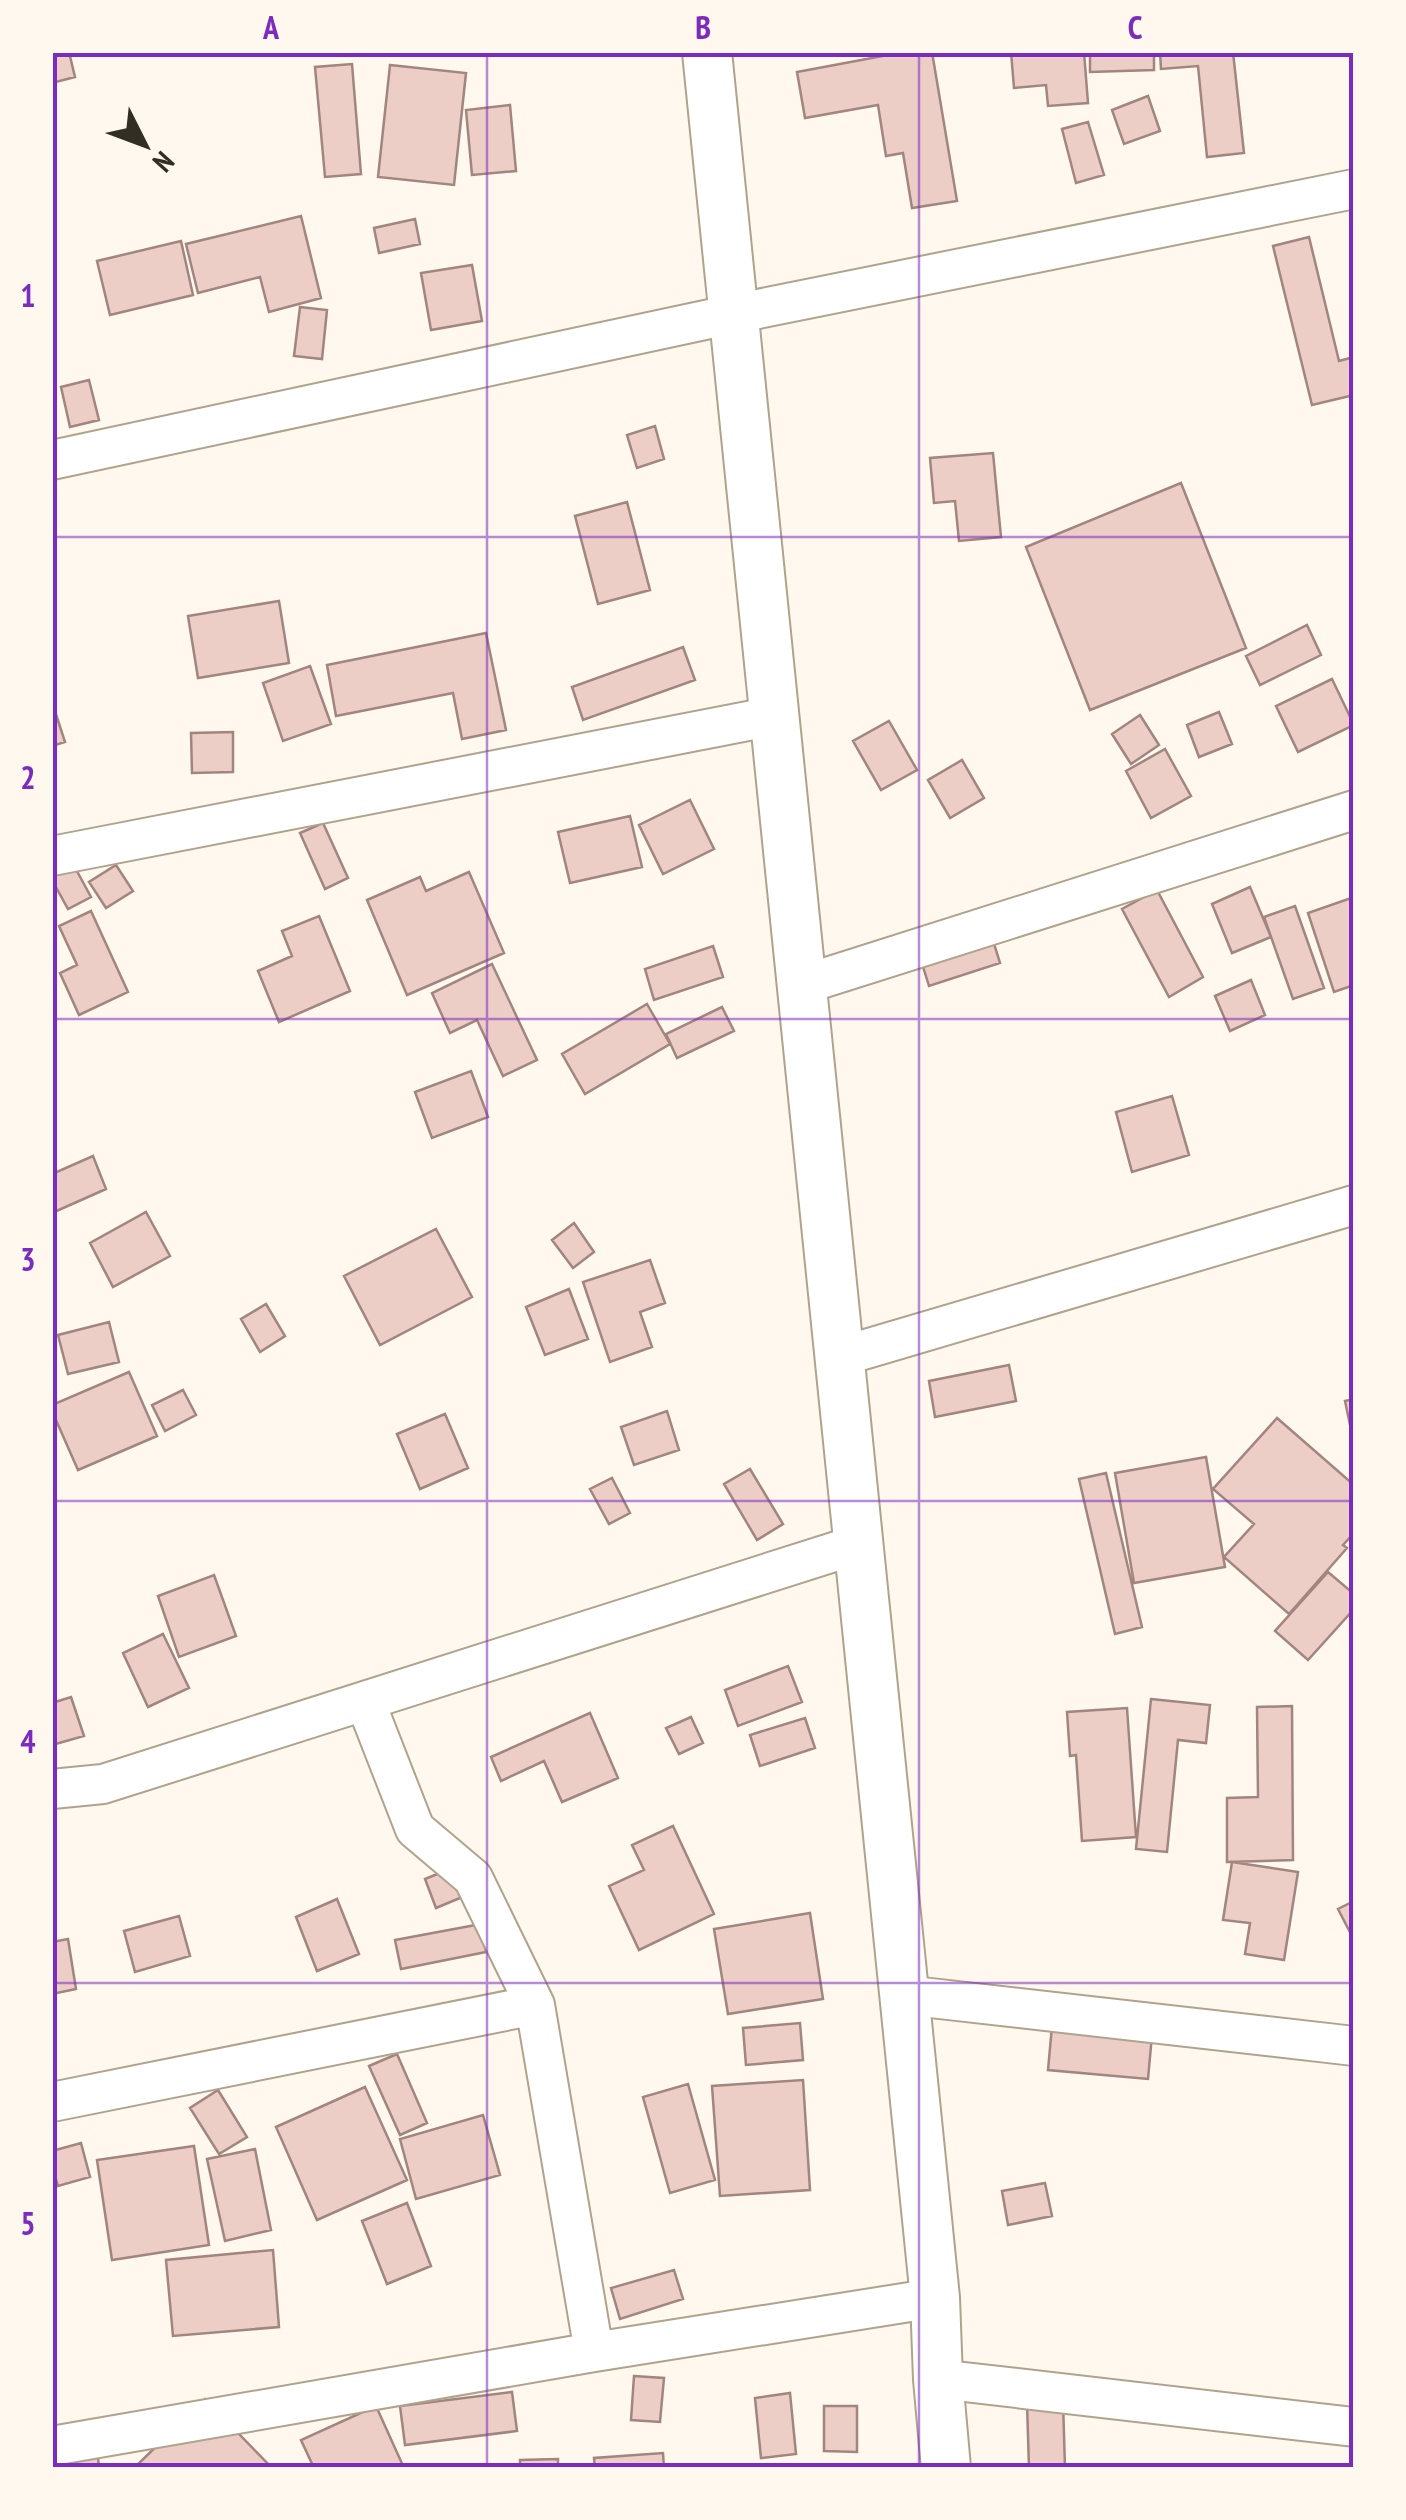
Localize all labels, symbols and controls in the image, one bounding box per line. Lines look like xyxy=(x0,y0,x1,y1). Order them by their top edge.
text: A xyxy=(262,6,280,48)
text: B xyxy=(695,6,711,48)
text: C xyxy=(1128,6,1143,48)
north arrow xyxy=(95,95,195,195)
text: N xyxy=(145,144,183,180)
text: 1 xyxy=(20,274,36,316)
text: 2 xyxy=(20,756,36,798)
text: 3 xyxy=(20,1238,36,1280)
text: 4 xyxy=(20,1720,36,1762)
text: 5 xyxy=(20,2202,36,2244)

